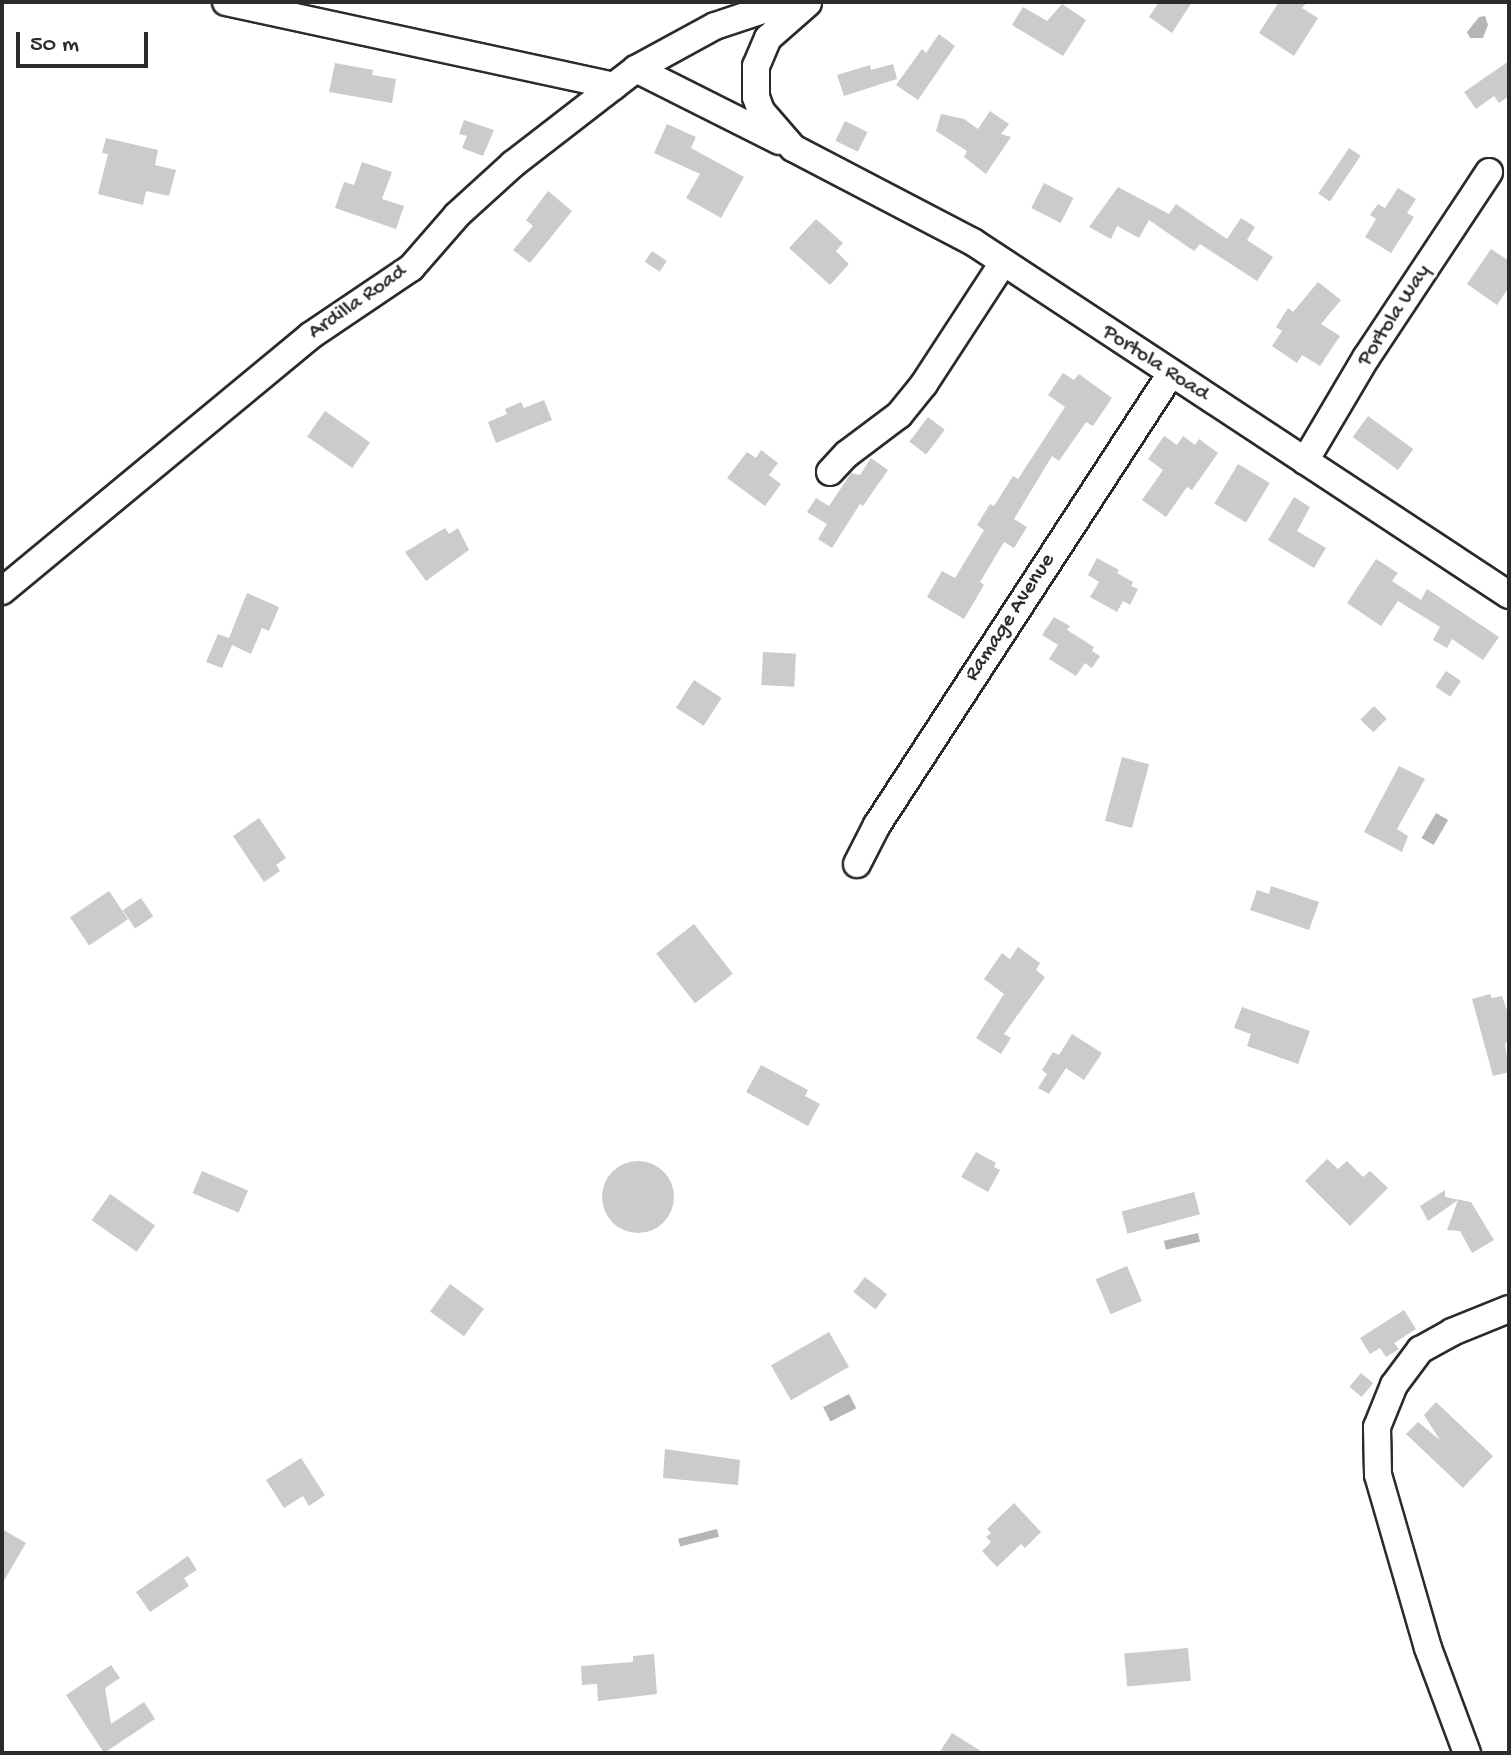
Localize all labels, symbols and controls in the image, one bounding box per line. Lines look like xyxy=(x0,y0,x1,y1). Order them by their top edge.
scale bar xyxy=(20,16,152,66)
text: 50 m xyxy=(30,31,79,60)
street label: Ardilla Road xyxy=(304,260,412,346)
street label: Portola Way xyxy=(1352,260,1438,372)
street label: Portola Road xyxy=(1097,320,1213,408)
street label: Ramage Avenue xyxy=(960,549,1062,687)

